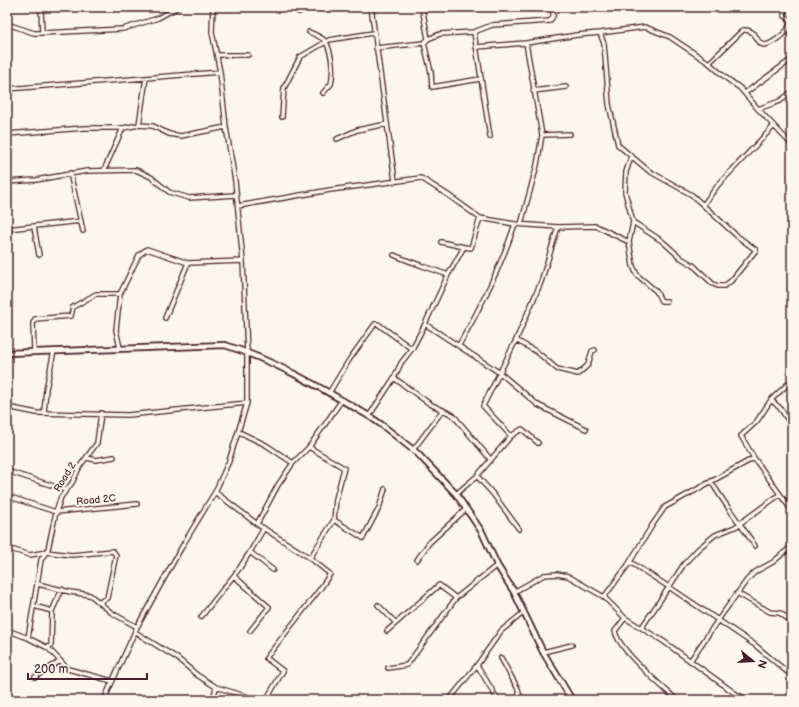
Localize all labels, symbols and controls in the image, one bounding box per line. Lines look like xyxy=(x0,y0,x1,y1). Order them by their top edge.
street label: Road 2 xyxy=(51,460,79,494)
street label: Road 2C xyxy=(76,492,116,508)
north arrow xyxy=(733,641,773,681)
scale bar xyxy=(28,655,147,681)
text: N xyxy=(755,658,769,670)
text: 200 m xyxy=(34,662,68,677)

